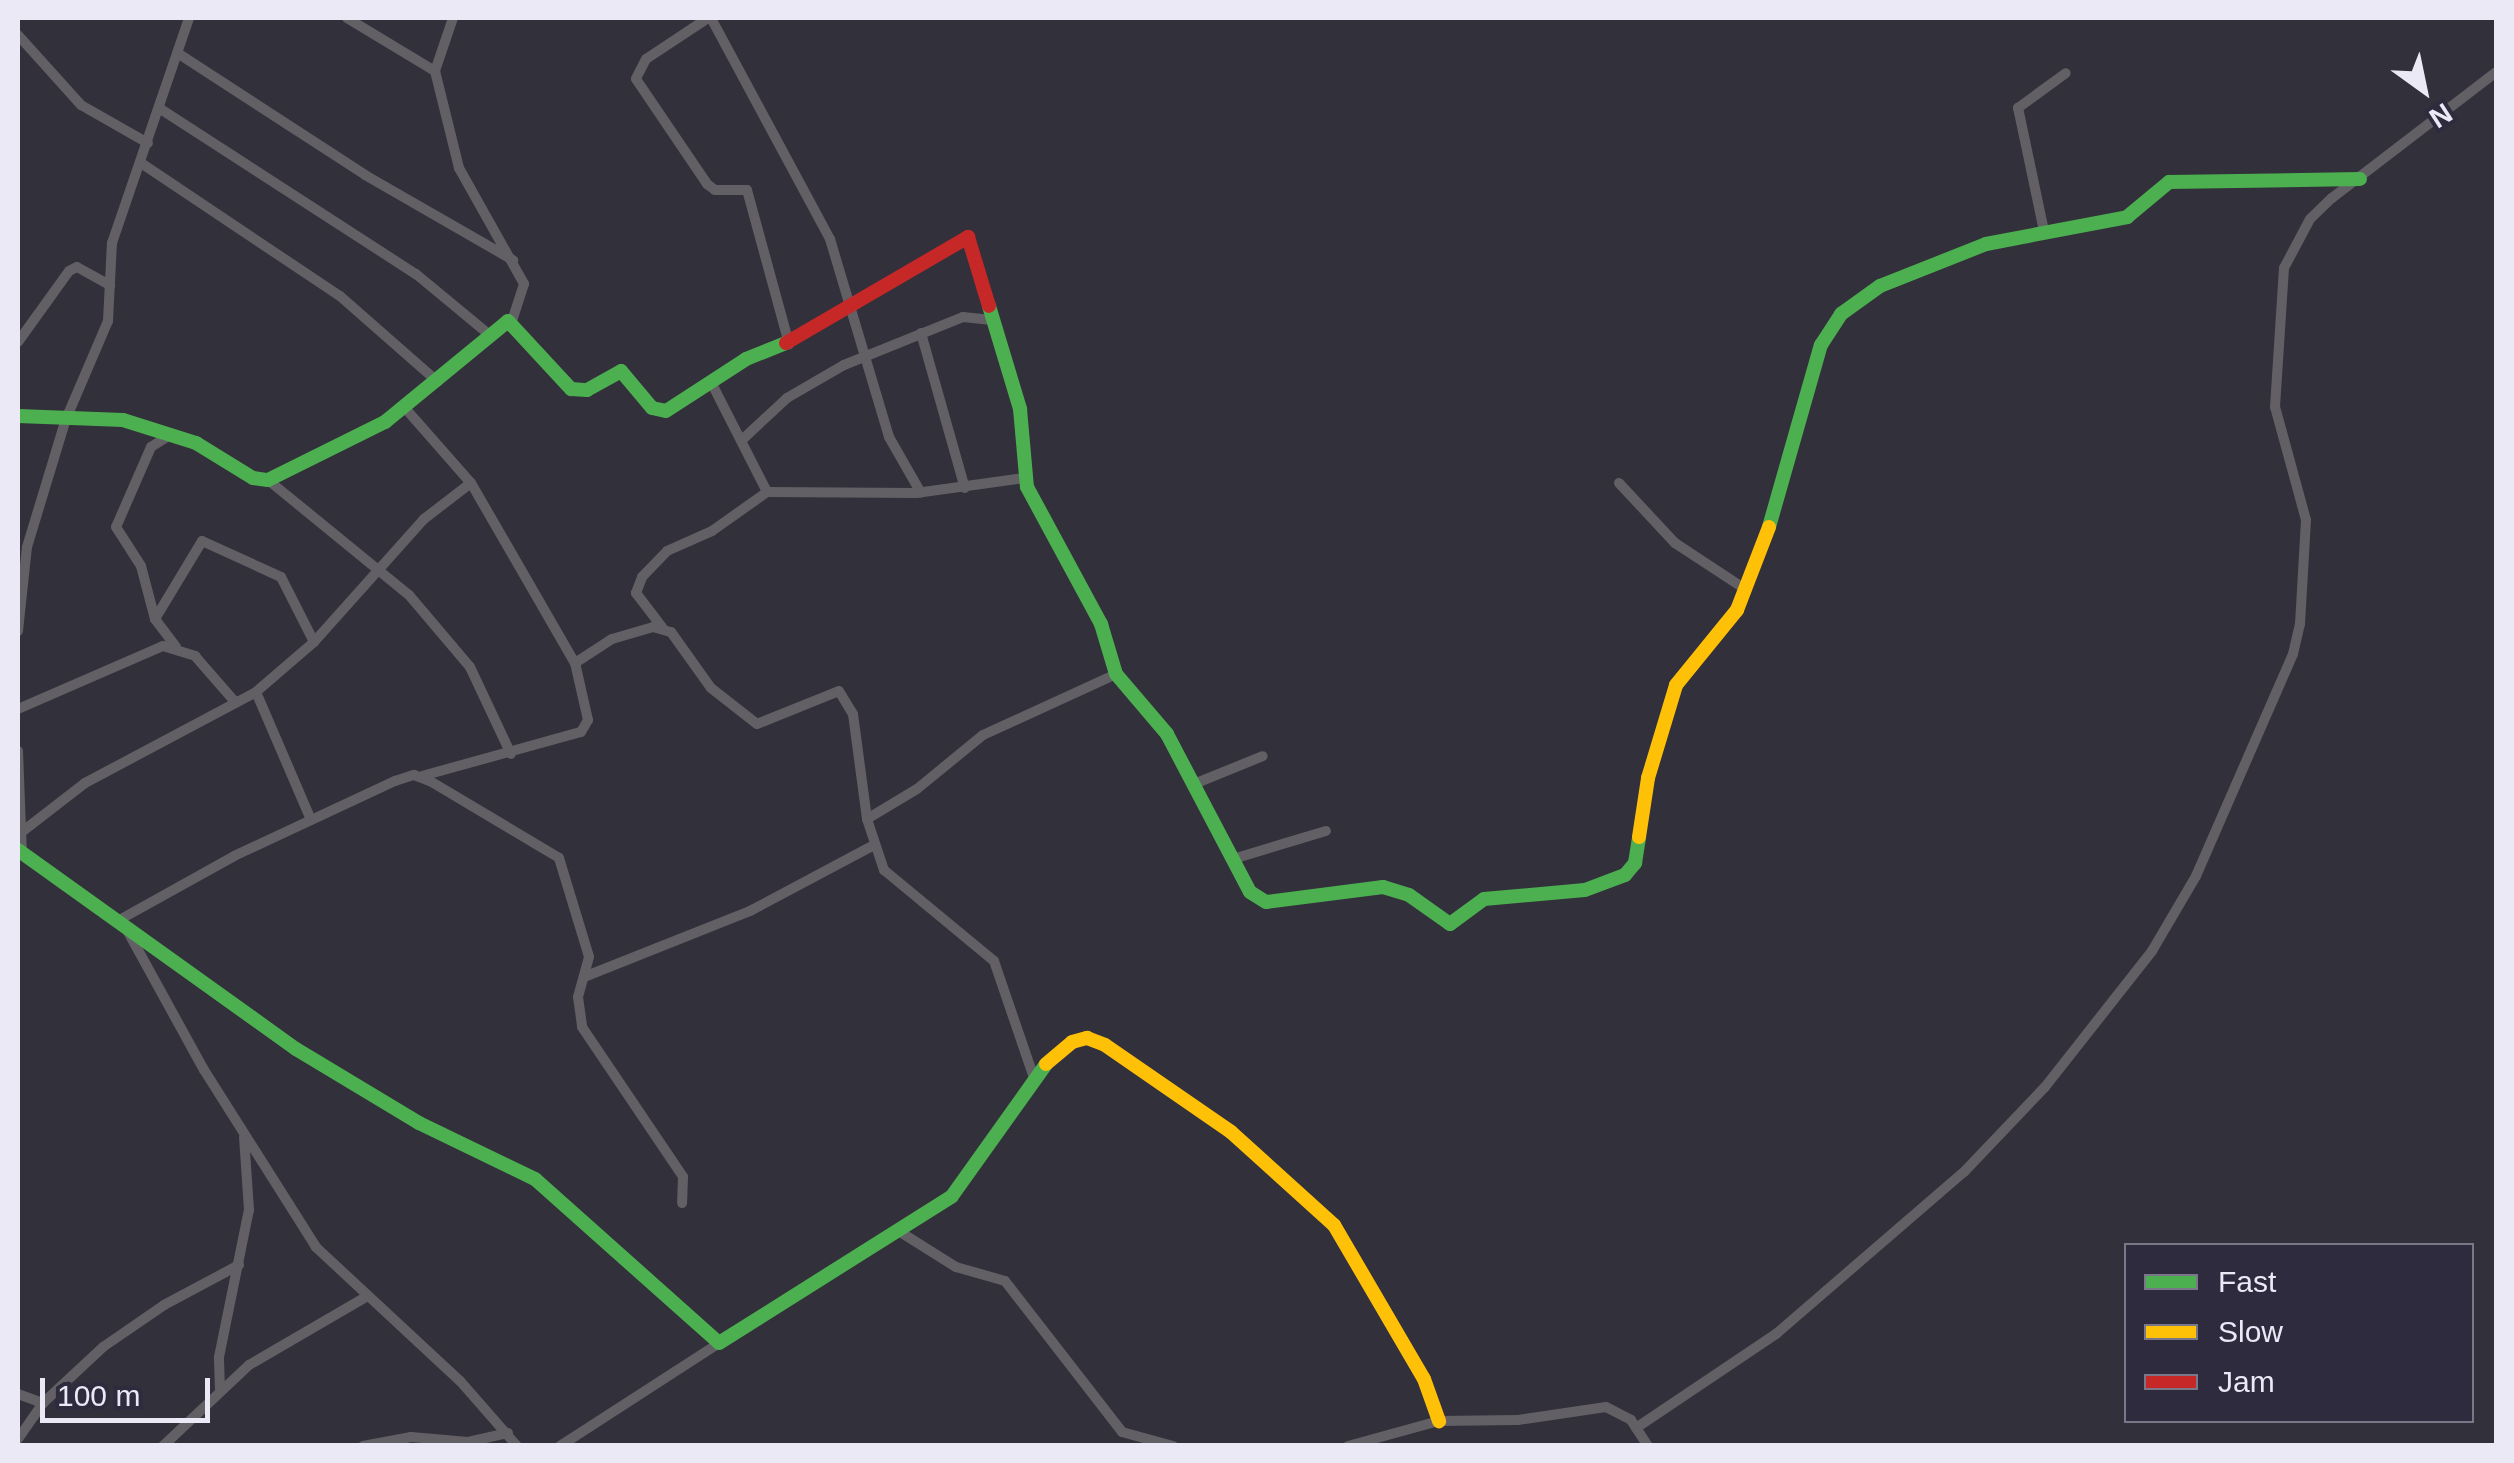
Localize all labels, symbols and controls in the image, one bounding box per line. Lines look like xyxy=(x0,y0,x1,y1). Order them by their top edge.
north arrow xyxy=(2374,40,2474,140)
text: N xyxy=(2424,97,2458,134)
legend xyxy=(2124,1243,2474,1423)
text: Fast xyxy=(2218,1265,2276,1298)
text: Slow xyxy=(2218,1315,2283,1348)
scale bar xyxy=(45,1358,215,1420)
text: Jam xyxy=(2218,1365,2275,1398)
text: 100 m xyxy=(57,1379,140,1412)

